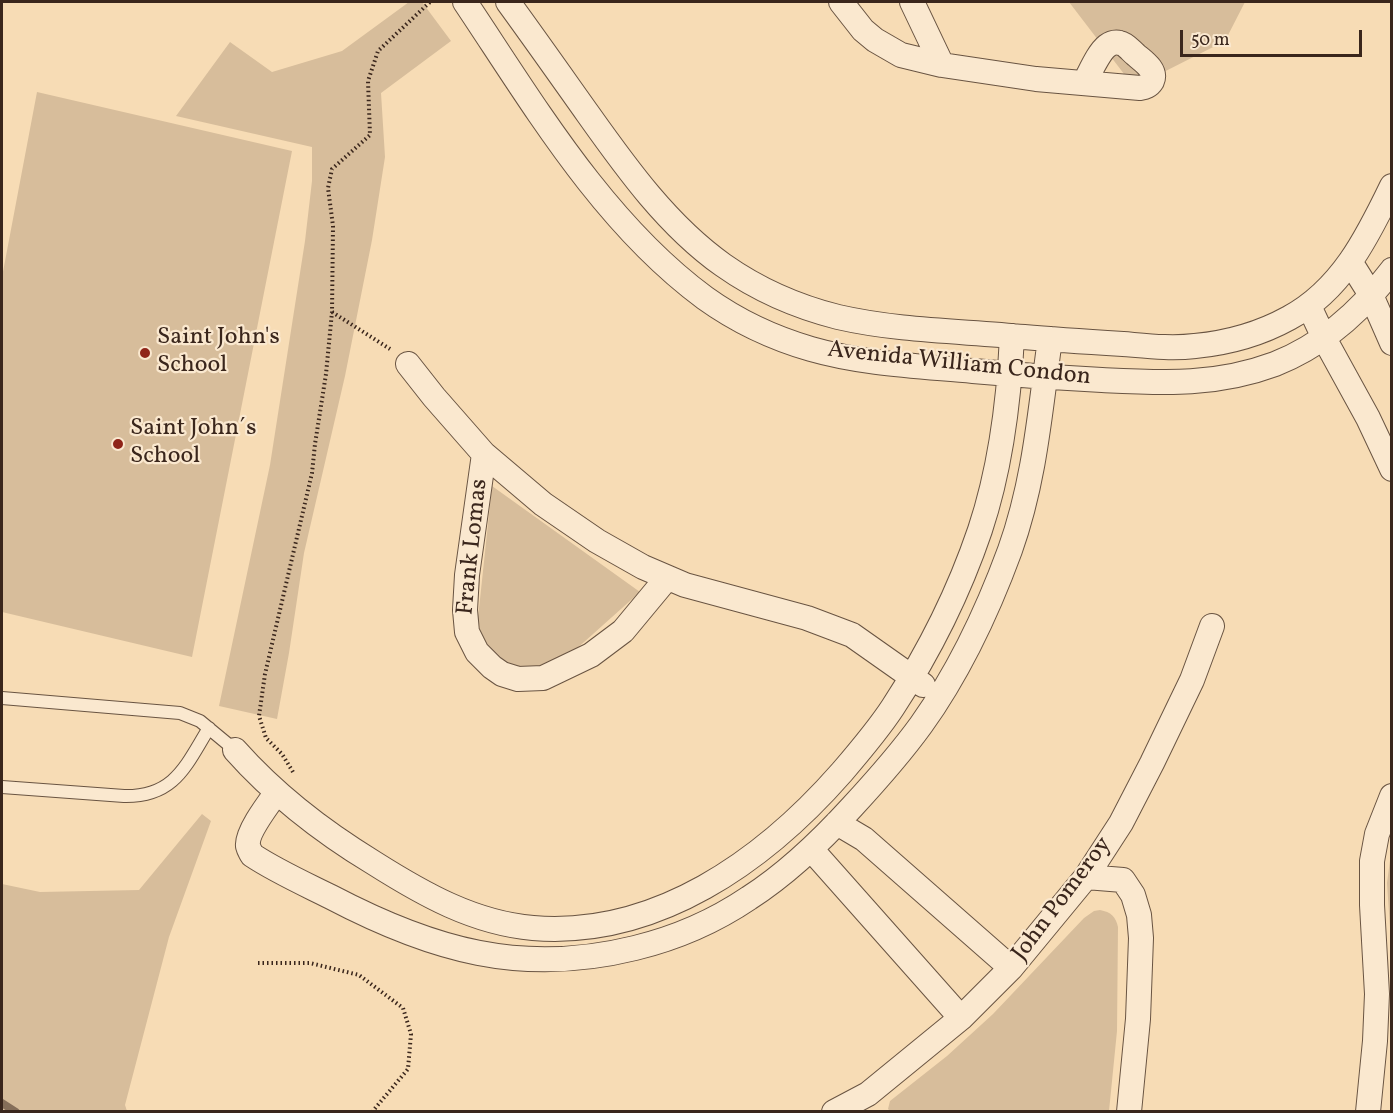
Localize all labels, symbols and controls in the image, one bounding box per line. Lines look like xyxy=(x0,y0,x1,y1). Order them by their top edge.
scale bar xyxy=(1183,18,1364,56)
text: 50 m xyxy=(1191,28,1230,53)
place label: Saint John's School xyxy=(157,325,280,381)
street label: Avenida William Condon xyxy=(826,337,1092,393)
marker: Saint John's School xyxy=(138,346,152,360)
place label: Saint John´s School xyxy=(130,416,257,472)
marker: Saint John´s School xyxy=(111,437,125,451)
street label: Frank Lomas xyxy=(453,478,495,616)
street label: John Pomeroy xyxy=(1007,832,1119,968)

